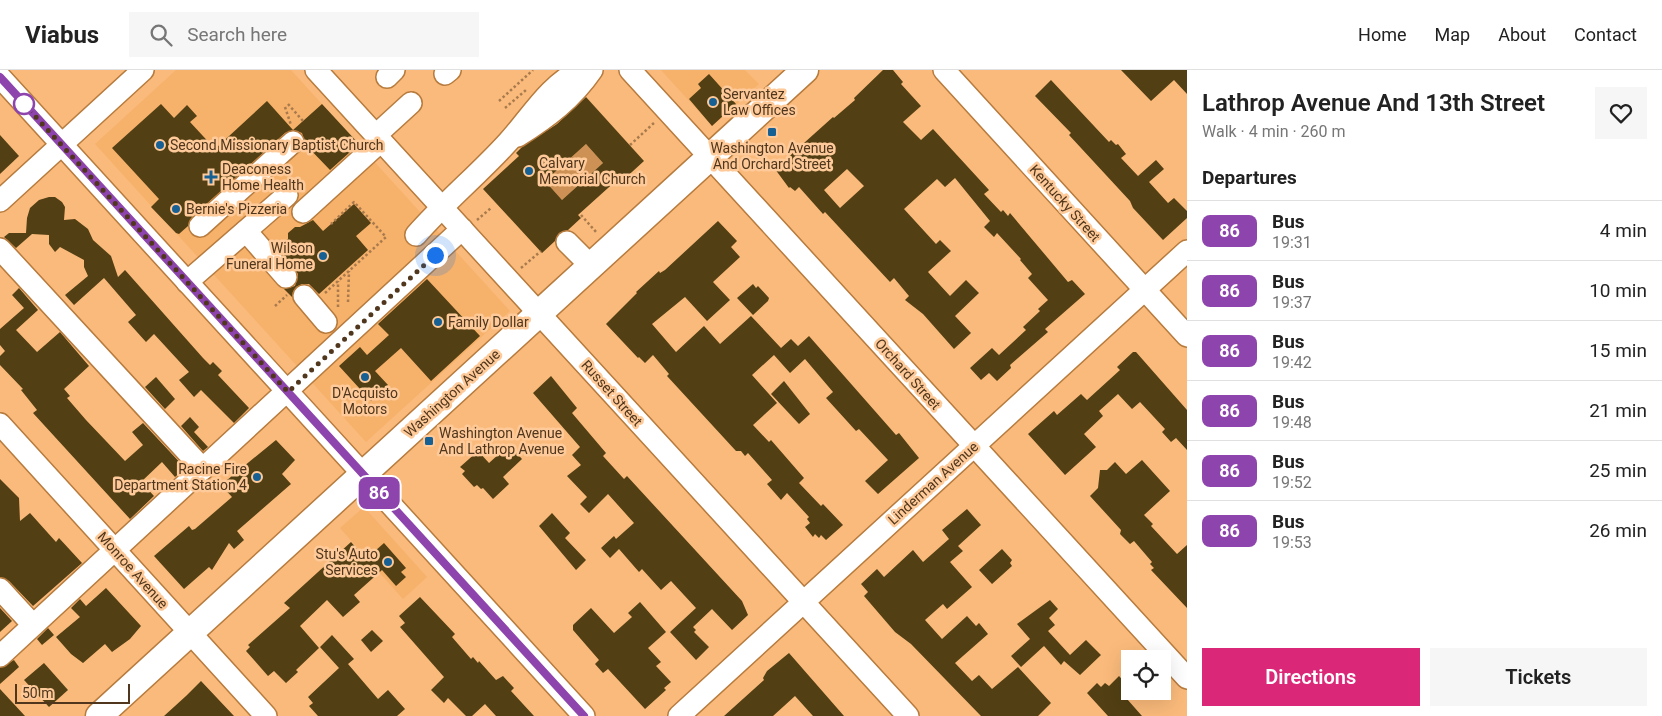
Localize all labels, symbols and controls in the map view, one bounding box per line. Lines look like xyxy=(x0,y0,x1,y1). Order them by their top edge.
search box xyxy=(129,12,479,57)
text: Viabus xyxy=(25,21,99,49)
icon: search xyxy=(147,21,175,49)
text: Search here xyxy=(187,23,287,46)
text: Home xyxy=(1358,24,1407,45)
text: Map xyxy=(1435,24,1470,45)
text: About xyxy=(1498,24,1546,45)
text: Contact xyxy=(1574,24,1637,45)
place label: Servantez Law Offices xyxy=(723,86,796,118)
button: heart xyxy=(1595,87,1647,139)
text: Lathrop Avenue And 13th Street xyxy=(1202,89,1545,117)
unlabelled marker xyxy=(13,93,35,115)
marker: Servantez Law Offices xyxy=(707,96,719,108)
text: Walk · 4 min · 260 m xyxy=(1202,122,1346,141)
marker: Washington Avenue And Orchard Street xyxy=(766,126,778,138)
place label: Second Missionary Baptist Church xyxy=(170,137,384,153)
marker: Second Missionary Baptist Church xyxy=(154,139,166,151)
place label: Washington Avenue And Orchard Street xyxy=(710,140,834,172)
place label: Calvary Memorial Church xyxy=(539,155,646,187)
place label: Deaconess Home Health xyxy=(222,161,304,193)
street label: Kentucky Street xyxy=(1026,161,1104,245)
marker: Calvary Memorial Church xyxy=(523,165,535,177)
text: Departures xyxy=(1202,166,1297,189)
marker: Deaconess Home Health xyxy=(204,170,218,184)
place label: Bernie's Pizzeria xyxy=(186,201,287,217)
marker: Bernie's Pizzeria xyxy=(170,203,182,215)
text: Bus xyxy=(1272,210,1305,233)
text: 4 min xyxy=(1600,219,1647,242)
text: 86 xyxy=(1219,220,1240,241)
text: 19:31 xyxy=(1272,233,1312,252)
place label: Wilson Funeral Home xyxy=(226,240,313,272)
your location xyxy=(423,243,448,268)
marker: Wilson Funeral Home xyxy=(317,250,329,262)
text: Bus xyxy=(1272,270,1305,293)
text: 10 min xyxy=(1589,279,1647,302)
text: 86 xyxy=(1219,280,1240,301)
text: 19:37 xyxy=(1272,293,1312,312)
place label: Family Dollar xyxy=(448,314,529,330)
marker: Family Dollar xyxy=(432,316,444,328)
text: Bus xyxy=(1272,330,1305,353)
street label: Orchard Street xyxy=(872,335,944,413)
text: 15 min xyxy=(1589,339,1647,362)
text: 86 xyxy=(1219,340,1240,361)
street label: Washington Avenue xyxy=(401,346,503,440)
text: 19:42 xyxy=(1272,353,1312,372)
street label: Russet Street xyxy=(578,357,646,430)
marker: D'Acquisto Motors xyxy=(359,371,371,383)
place label: D'Acquisto Motors xyxy=(332,385,398,417)
text: Bus xyxy=(1272,390,1305,413)
text: 21 min xyxy=(1589,399,1647,422)
text: 86 xyxy=(1219,400,1240,421)
text: 19:48 xyxy=(1272,413,1312,432)
place label: Washington Avenue And Lathrop Avenue xyxy=(439,425,564,457)
marker: Washington Avenue And Lathrop Avenue xyxy=(423,435,435,447)
street label: Linderman Avenue xyxy=(885,438,981,528)
text: Bus xyxy=(1272,450,1305,473)
text: 25 min xyxy=(1589,459,1647,482)
text: 86 xyxy=(1219,460,1240,481)
place label: Racine Fire Department Station 4 xyxy=(114,461,247,493)
marker: Racine Fire Department Station 4 xyxy=(251,471,263,483)
text: 19:52 xyxy=(1272,473,1312,492)
line badge: 86 xyxy=(356,477,402,509)
text: 86 xyxy=(369,482,389,503)
text: Bus xyxy=(1272,510,1305,533)
text: 26 min xyxy=(1589,519,1647,542)
text: 86 xyxy=(1219,520,1240,541)
street label: Monroe Avenue xyxy=(95,529,171,611)
text: 19:53 xyxy=(1272,533,1312,552)
place label: Stu's Auto Services xyxy=(316,546,378,578)
marker: Stu's Auto Services xyxy=(382,556,394,568)
button: Directions xyxy=(1202,648,1420,706)
button: Tickets xyxy=(1430,648,1647,706)
map controls xyxy=(1121,650,1171,700)
button: locate xyxy=(1121,650,1171,700)
scale bar xyxy=(15,681,130,704)
text: 50 m xyxy=(22,685,54,701)

